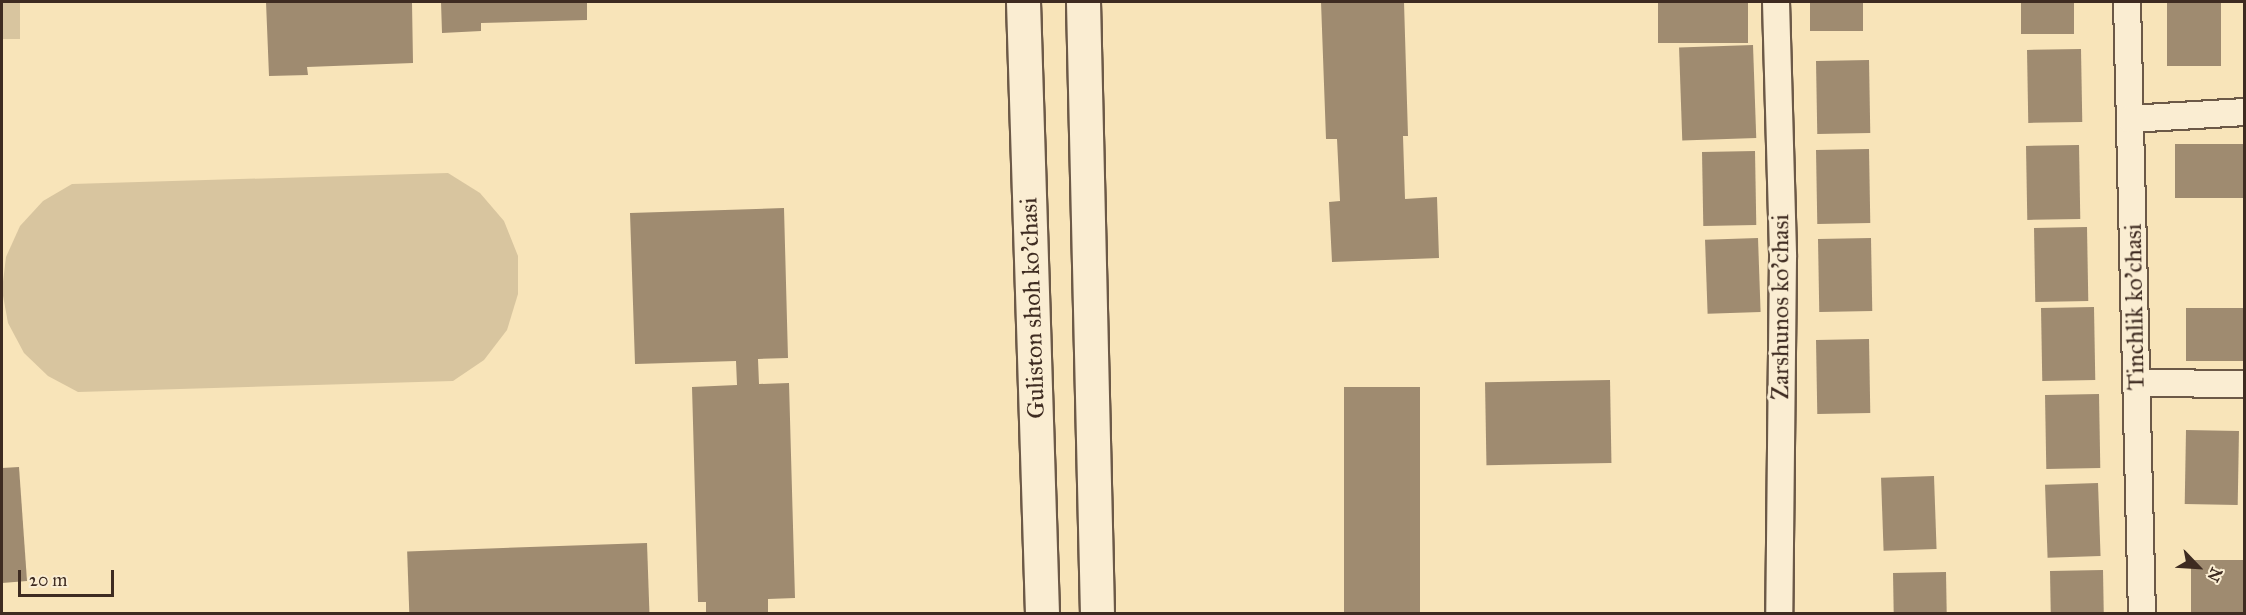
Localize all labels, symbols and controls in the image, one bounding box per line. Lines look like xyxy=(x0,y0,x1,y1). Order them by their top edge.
street label: Guliston shoh ko'chasi xyxy=(1015,197,1051,419)
street label: Zarshunos ko'chasi xyxy=(1767,214,1795,400)
street label: Tinchlik ko'chasi xyxy=(2119,223,2151,391)
north arrow xyxy=(2168,537,2228,597)
scale bar xyxy=(21,558,117,596)
text: N xyxy=(2203,565,2226,585)
text: 20 m xyxy=(29,569,67,591)

